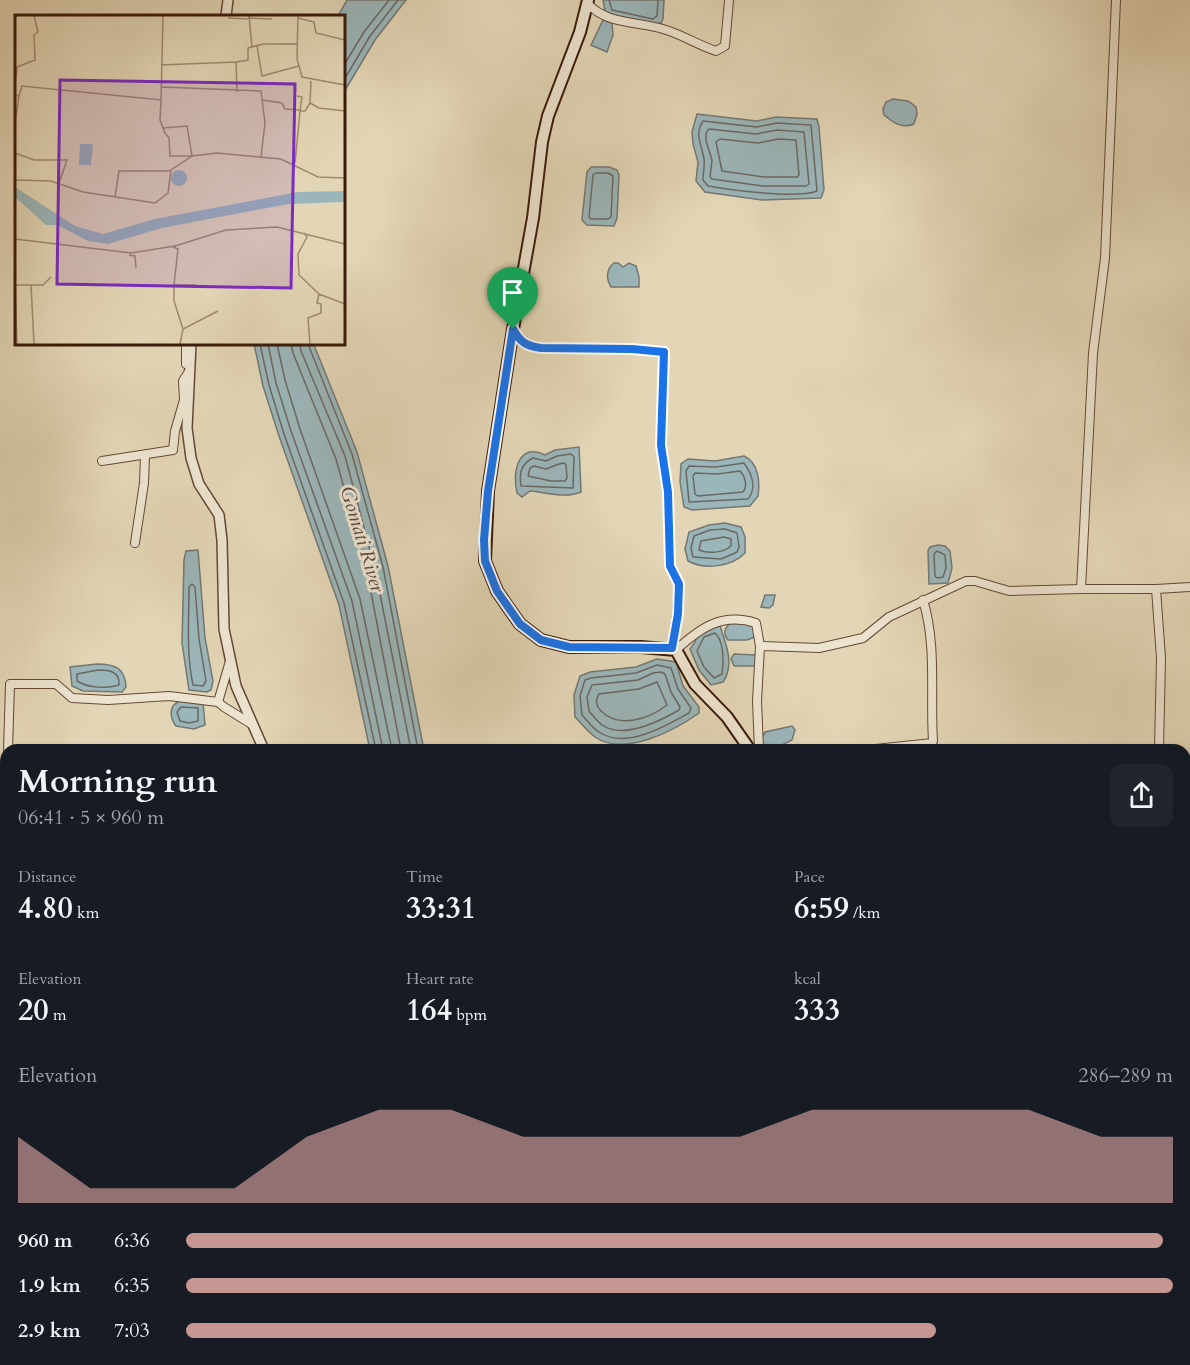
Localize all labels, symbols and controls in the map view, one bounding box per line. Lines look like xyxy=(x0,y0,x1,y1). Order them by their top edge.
inset map xyxy=(15,15,345,345)
pin xyxy=(487,267,538,329)
icon: arrive xyxy=(496,276,529,309)
water label: Gomati River xyxy=(334,483,392,597)
text: Morning run xyxy=(18,759,218,804)
button: share xyxy=(1110,764,1173,827)
text: 06:41 · 5 × 960 m xyxy=(18,804,164,831)
text: Distance xyxy=(18,866,76,888)
text: Time xyxy=(406,866,443,888)
text: Pace xyxy=(794,866,825,888)
text: 4.80 xyxy=(18,888,73,929)
text: 33:31 xyxy=(406,888,476,929)
text: 6:59 xyxy=(794,888,849,929)
text: km xyxy=(73,902,99,924)
text: /km xyxy=(849,902,880,924)
text: Elevation xyxy=(18,968,82,990)
text: Heart rate xyxy=(406,968,474,990)
text: kcal xyxy=(794,968,821,990)
text: 20 xyxy=(18,990,49,1031)
text: 164 xyxy=(406,990,452,1031)
text: 333 xyxy=(794,990,840,1031)
text: m xyxy=(49,1004,67,1026)
text: bpm xyxy=(452,1004,487,1026)
text: Elevation xyxy=(18,1062,97,1089)
text: 286–289 m xyxy=(1078,1062,1173,1089)
text: 960 m xyxy=(18,1227,73,1254)
text: 6:36 xyxy=(114,1227,150,1254)
text: 1.9 km xyxy=(18,1272,81,1299)
text: 6:35 xyxy=(114,1272,150,1299)
text: 2.9 km xyxy=(18,1317,81,1344)
text: 7:03 xyxy=(114,1317,150,1344)

